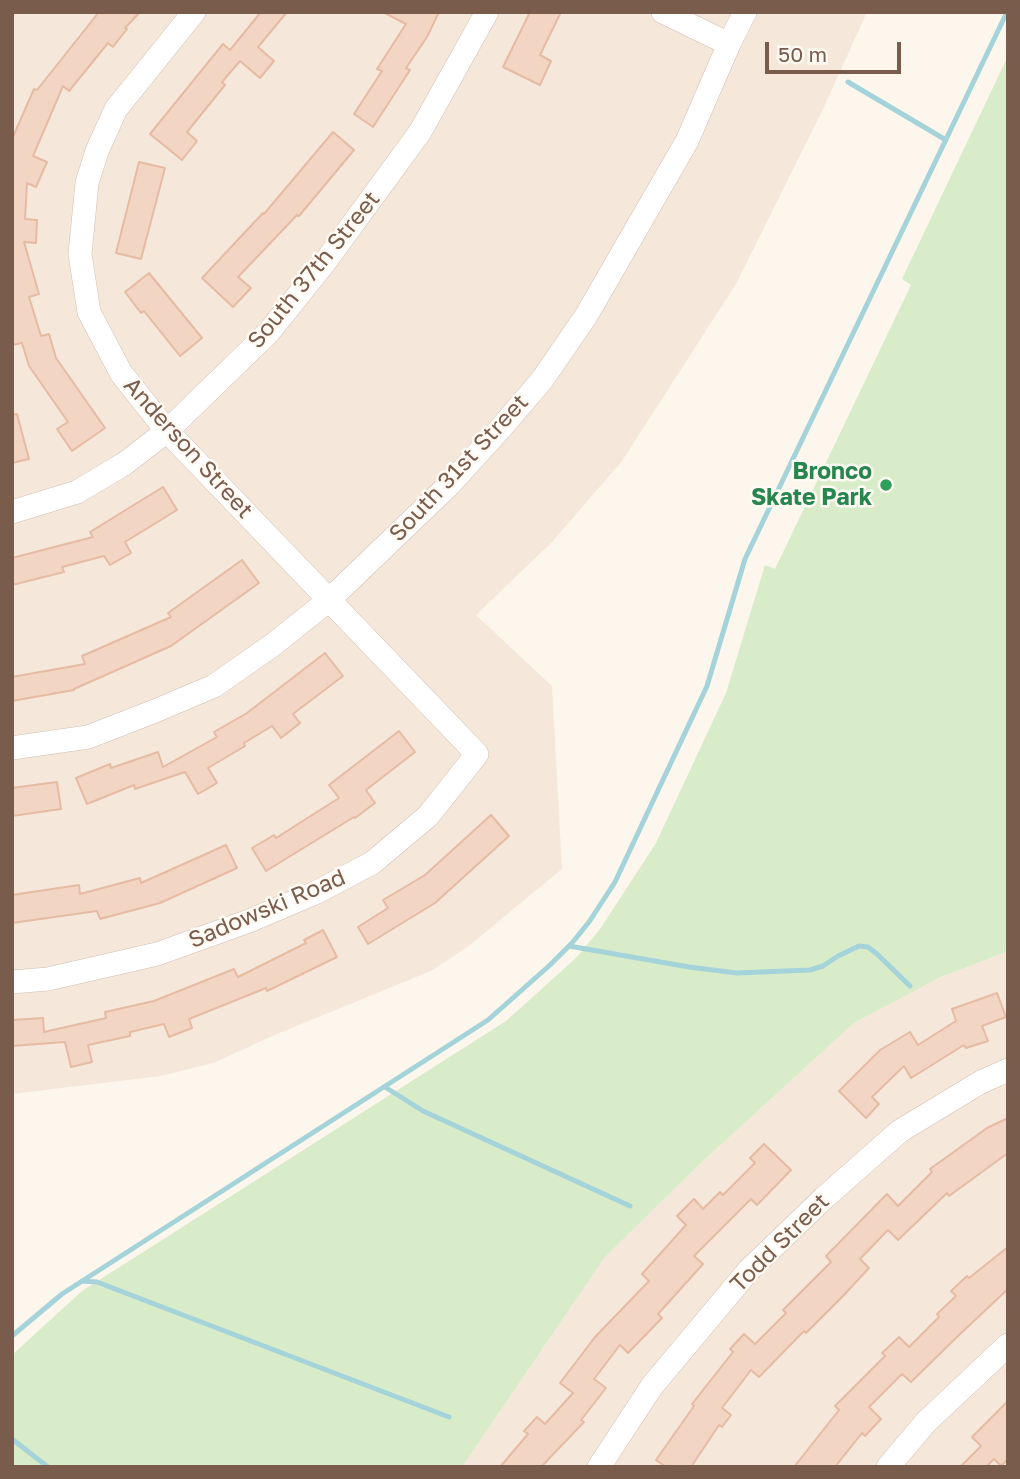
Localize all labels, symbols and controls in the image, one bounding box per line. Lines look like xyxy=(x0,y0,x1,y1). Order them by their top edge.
scale bar xyxy=(768,28,904,72)
text: 50 m xyxy=(778,41,827,67)
street label: South 37th Street xyxy=(242,186,386,354)
street label: Anderson Street xyxy=(118,372,258,524)
street label: South 31st Street xyxy=(384,389,534,547)
place label: Bronco Skate Park xyxy=(751,458,872,512)
marker: Bronco Skate Park xyxy=(878,477,894,493)
street label: Sadowski Road xyxy=(185,864,349,954)
street label: Todd Street xyxy=(725,1188,835,1298)

